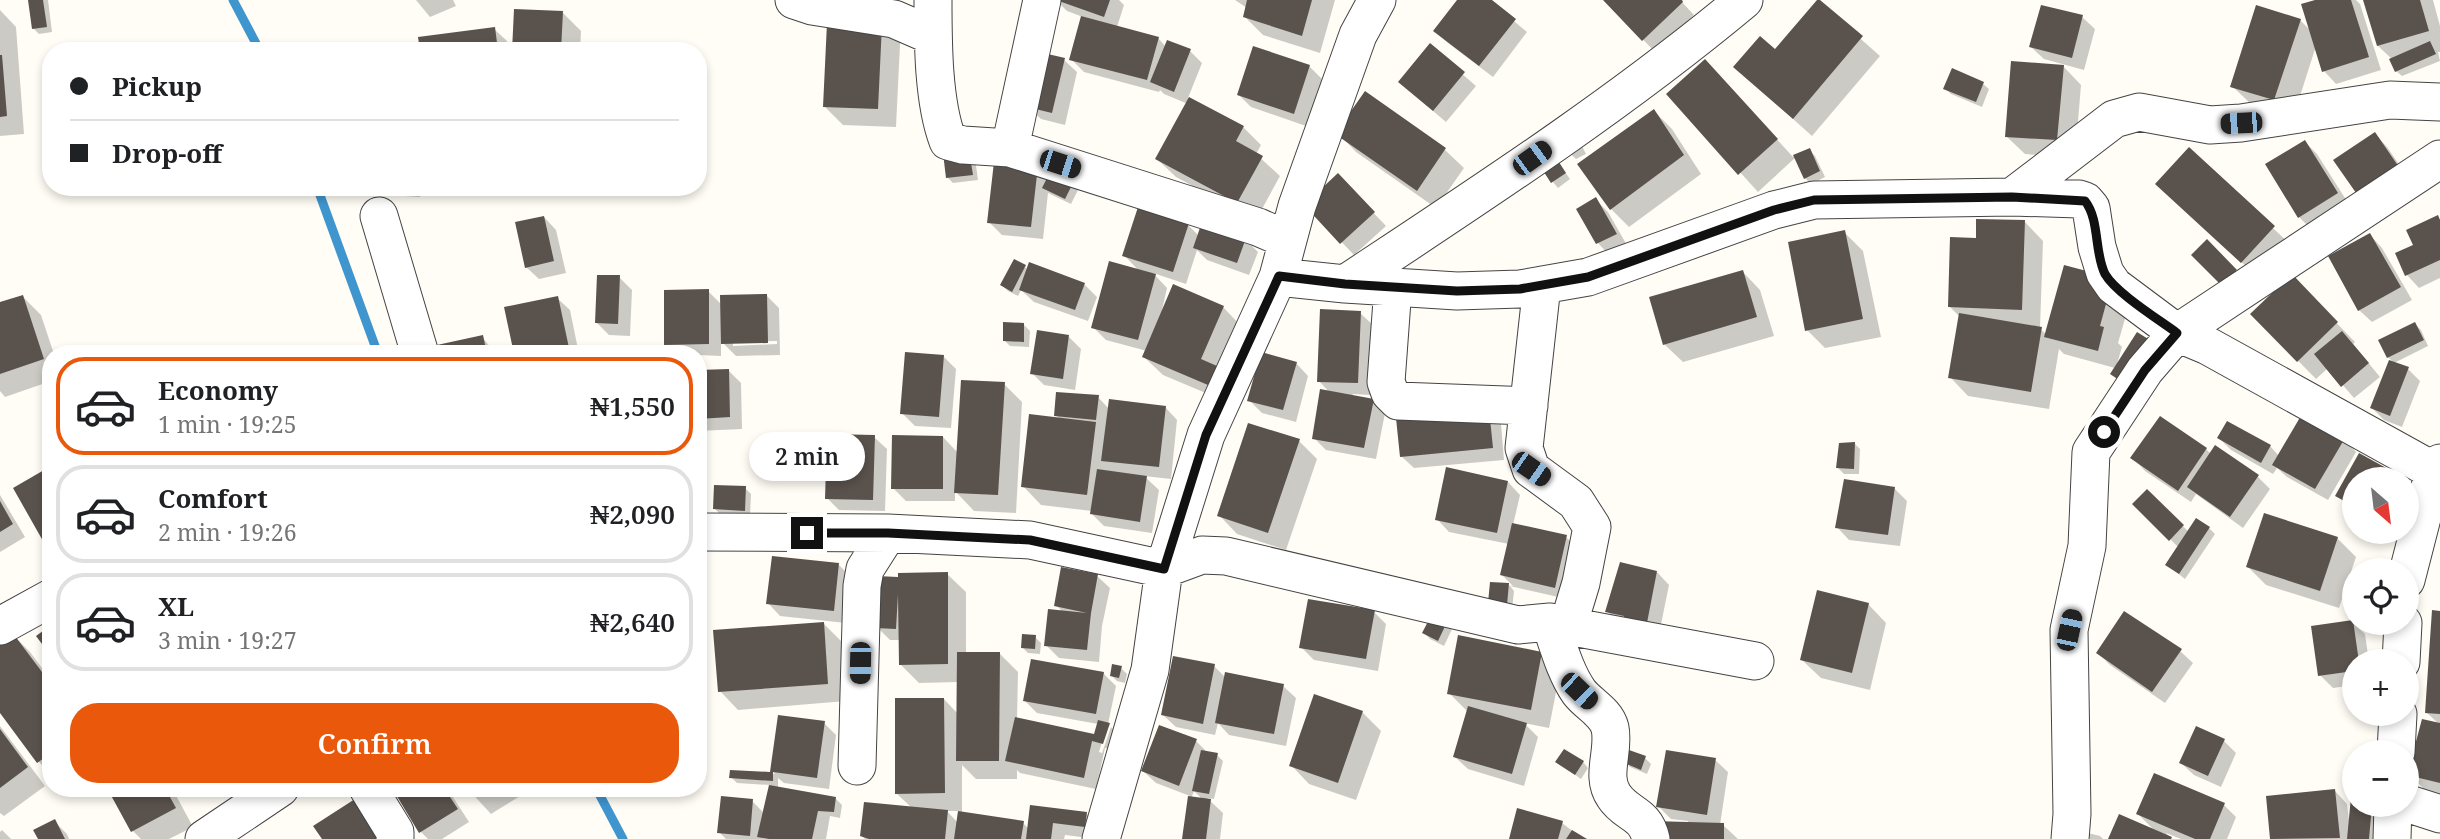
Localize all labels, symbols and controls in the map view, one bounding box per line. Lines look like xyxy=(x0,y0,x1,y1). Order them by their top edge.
text: Pickup xyxy=(112,68,202,104)
car xyxy=(2220,111,2263,135)
text: Drop-off xyxy=(112,135,222,171)
car xyxy=(1509,137,1556,179)
car xyxy=(1037,148,1084,180)
text: Economy xyxy=(158,372,278,408)
icon: car xyxy=(74,375,137,438)
text: ₦1,550 xyxy=(590,388,675,424)
text: 1 min · 19:25 xyxy=(158,408,296,440)
route start xyxy=(2088,416,2120,448)
callout: 2 min xyxy=(749,432,865,480)
text: 2 min xyxy=(775,440,839,472)
car xyxy=(1508,448,1555,490)
north arrow xyxy=(2342,467,2418,544)
map controls xyxy=(2342,467,2419,817)
text: Comfort xyxy=(158,480,268,516)
icon: car xyxy=(74,483,137,546)
text: ₦2,090 xyxy=(590,496,675,532)
text: 2 min · 19:26 xyxy=(158,516,296,548)
route end xyxy=(791,517,823,549)
button: locate xyxy=(2342,558,2419,635)
text: XL xyxy=(158,588,194,624)
icon: car xyxy=(74,591,137,654)
text: ₦2,640 xyxy=(590,604,675,640)
car xyxy=(2055,607,2084,653)
text: 3 min · 19:27 xyxy=(158,624,296,656)
car xyxy=(850,642,871,684)
button: + xyxy=(2342,649,2419,726)
car xyxy=(1557,669,1602,713)
button: Confirm xyxy=(70,703,679,783)
button: − xyxy=(2342,740,2419,817)

